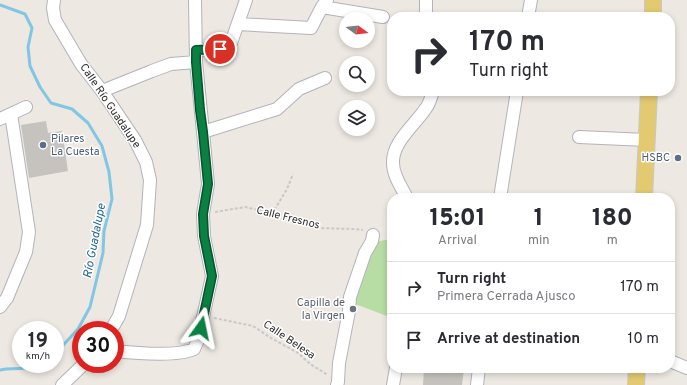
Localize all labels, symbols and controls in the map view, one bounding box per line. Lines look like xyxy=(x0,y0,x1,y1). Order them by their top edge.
north arrow xyxy=(339,12,375,48)
map controls xyxy=(339,12,375,136)
text: 170 m xyxy=(469,25,545,61)
icon: right xyxy=(403,28,455,80)
pin xyxy=(203,32,237,66)
icon: arrive xyxy=(209,38,231,60)
button: search xyxy=(339,56,375,92)
text: Turn right xyxy=(469,60,549,83)
street label: Calle Río Guadalupe xyxy=(76,61,144,151)
button: layers xyxy=(339,100,375,136)
place label: Pilares La Cuesta xyxy=(51,132,100,159)
marker: Pilares La Cuesta xyxy=(38,140,48,150)
place label: HSBC xyxy=(641,151,670,165)
marker: HSBC xyxy=(673,153,683,163)
water label: Río Guadalupe xyxy=(80,202,110,280)
street label: Calle Fresnos xyxy=(255,203,321,233)
text: 15:01 xyxy=(429,204,486,234)
text: 1 xyxy=(534,204,544,234)
text: 180 xyxy=(592,204,633,234)
text: Arrival xyxy=(438,233,477,249)
text: min xyxy=(528,233,550,249)
text: m xyxy=(607,233,618,249)
text: Turn right xyxy=(437,270,506,289)
icon: right xyxy=(403,277,425,299)
text: 170 m xyxy=(620,278,659,297)
text: Primera Cerrada Ajusco xyxy=(437,289,575,305)
place label: Capilla de la Virgen xyxy=(297,296,345,323)
marker: Capilla de la Virgen xyxy=(348,304,358,314)
position arrow xyxy=(180,307,222,349)
street label: Calle Belesa xyxy=(260,317,318,363)
speed limit sign: 30 xyxy=(72,321,124,373)
text: 19 xyxy=(28,329,48,355)
icon: arrive xyxy=(403,329,425,351)
text: Arrive at destination xyxy=(437,330,580,349)
text: 10 m xyxy=(628,330,659,349)
text: km/h xyxy=(26,350,50,363)

